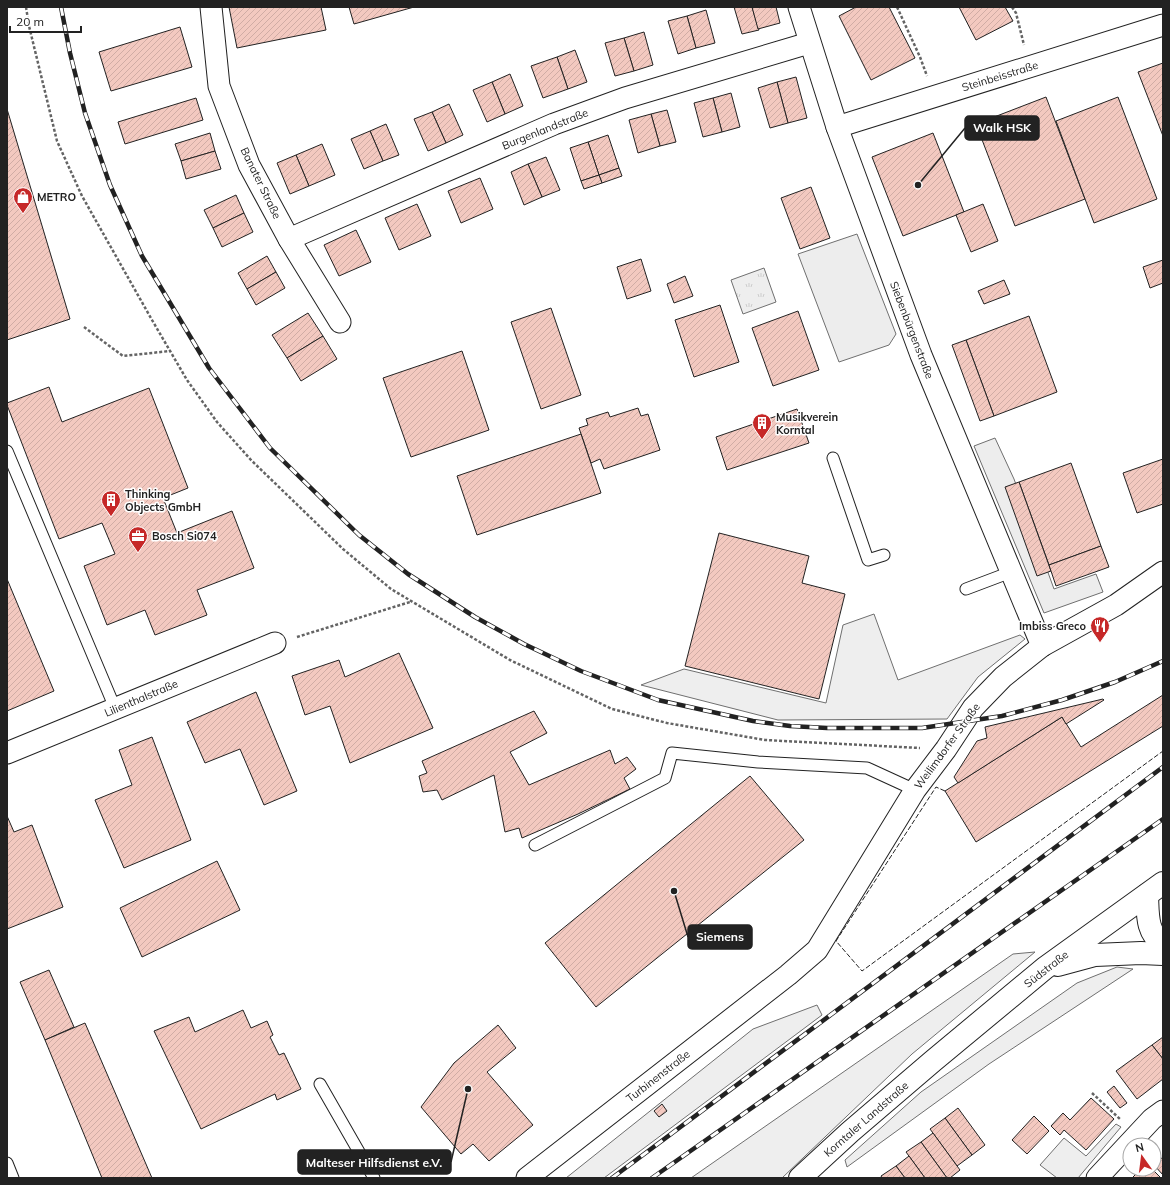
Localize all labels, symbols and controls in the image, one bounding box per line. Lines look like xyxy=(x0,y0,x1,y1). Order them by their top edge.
scale bar xyxy=(10,8,81,34)
text: 20 m xyxy=(16,14,44,29)
street label: Steinbeisstraße xyxy=(960,58,1040,94)
street label: Burgenlandstraße xyxy=(500,105,590,153)
callout: Walk HSK xyxy=(965,116,1039,140)
text: Walk HSK xyxy=(973,120,1032,135)
street label: Banater Straße xyxy=(238,145,284,221)
shop icon: METRO xyxy=(12,186,34,214)
place label: METRO xyxy=(37,190,77,204)
street label: Siebenbürgenstraße xyxy=(887,279,937,381)
place label: Musikverein Korntal xyxy=(776,410,838,437)
building icon: Musikverein Korntal xyxy=(751,412,773,440)
place label: Thinking Objects GmbH xyxy=(125,487,201,514)
building icon: Thinking Objects GmbH xyxy=(100,489,122,517)
office icon: Bosch Si074 xyxy=(127,525,149,553)
place label: Bosch Si074 xyxy=(152,529,217,543)
restaurant icon: Imbiss Greco xyxy=(1089,615,1111,643)
place label: Imbiss Greco xyxy=(1019,619,1086,633)
street label: Lilienthalstraße xyxy=(102,676,180,720)
street label: Weilimdorfer Straße xyxy=(911,700,983,792)
callout: Siemens xyxy=(688,925,752,949)
text: Siemens xyxy=(696,929,744,944)
street label: Südstraße xyxy=(1021,947,1071,991)
street label: Turbinenstraße xyxy=(623,1047,693,1105)
street label: Korntaler Landstraße xyxy=(821,1078,911,1160)
north arrow xyxy=(1122,1137,1162,1177)
text: N xyxy=(1134,1139,1145,1155)
callout: Malteser Hilfsdienst e.V. xyxy=(298,1150,451,1174)
text: Malteser Hilfsdienst e.V. xyxy=(306,1155,442,1170)

